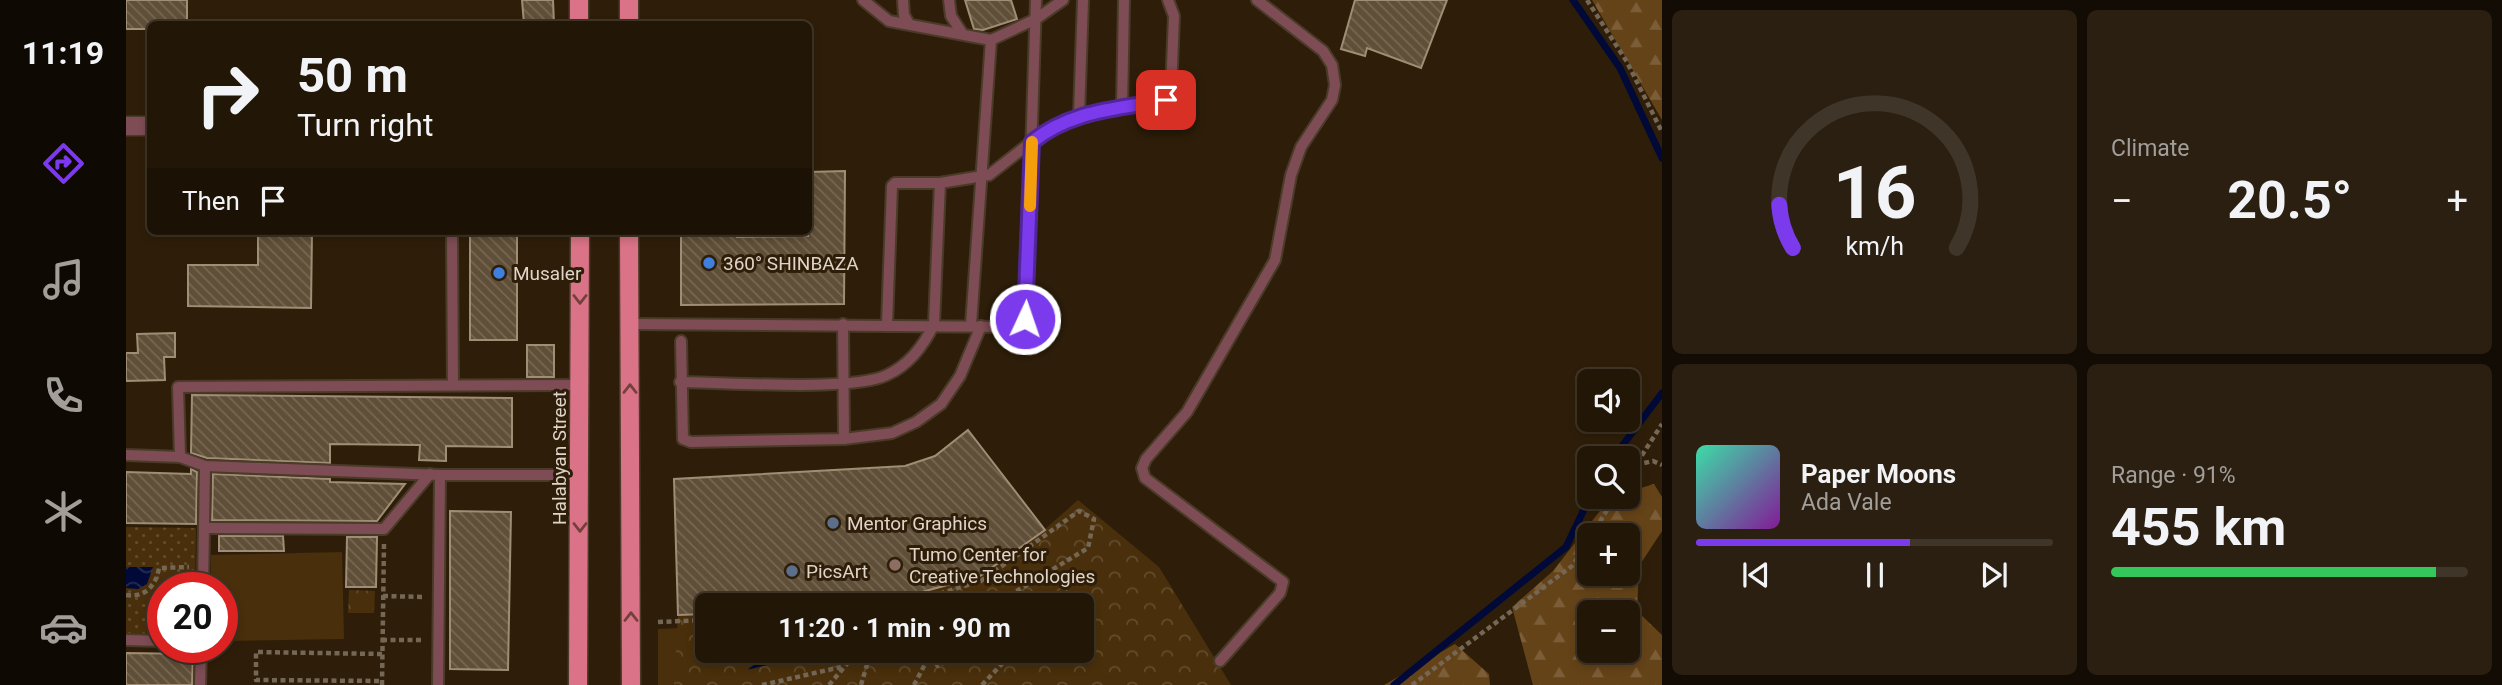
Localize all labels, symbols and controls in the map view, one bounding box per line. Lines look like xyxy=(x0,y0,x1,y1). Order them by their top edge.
text: 11:19 xyxy=(22,34,104,72)
text: 50 m xyxy=(297,47,408,104)
icon: right xyxy=(182,49,273,140)
pin xyxy=(1136,70,1196,130)
icon: arrive xyxy=(1147,81,1185,119)
text: Turn right xyxy=(297,106,433,144)
text: Climate xyxy=(2111,135,2190,162)
icon: directions xyxy=(39,139,88,188)
text: 16 xyxy=(1833,150,1916,236)
text: 20.5° xyxy=(2227,170,2352,231)
text: − xyxy=(2111,179,2133,223)
text: + xyxy=(2446,179,2468,223)
icon: arrive xyxy=(254,182,292,220)
text: Then xyxy=(182,186,240,216)
text: km/h xyxy=(1845,232,1904,261)
place label: 360° SHINBAZA xyxy=(723,252,859,275)
icon: music xyxy=(39,255,88,304)
marker: 360° SHINBAZA xyxy=(701,255,717,271)
place label: Musaler xyxy=(513,262,582,285)
marker: Musaler xyxy=(491,265,507,281)
position arrow xyxy=(988,282,1062,356)
one-way arrow xyxy=(572,294,588,305)
map controls xyxy=(1577,369,1640,663)
button: sound xyxy=(1577,369,1640,432)
icon: phone xyxy=(39,371,88,420)
one-way arrow xyxy=(622,384,638,394)
street label: Halabyan Street xyxy=(548,391,571,525)
button: search xyxy=(1577,446,1640,509)
text: Paper Moons xyxy=(1801,459,1956,489)
text: Range · 91% xyxy=(2111,462,2236,489)
icon: climate xyxy=(39,487,88,536)
text: Ada Vale xyxy=(1801,489,1892,516)
text: 455 km xyxy=(2111,497,2286,558)
place label: Mentor Graphics xyxy=(847,512,987,535)
marker: Mentor Graphics xyxy=(825,515,841,531)
one-way arrow xyxy=(572,521,587,532)
button: + xyxy=(1577,523,1640,586)
place label: Tumo Center for Creative Technologies xyxy=(909,543,1095,588)
icon: previous xyxy=(1737,556,1775,594)
icon: pause xyxy=(1856,556,1894,594)
icon: next xyxy=(1975,556,2013,594)
marker: Tumo Center for Creative Technologies xyxy=(887,557,903,573)
place label: PicsArt xyxy=(806,560,868,583)
marker: PicsArt xyxy=(784,563,800,579)
speed limit sign: 20 xyxy=(147,572,238,663)
button: − xyxy=(1577,600,1640,663)
icon: car xyxy=(39,603,88,652)
one-way arrow xyxy=(623,611,639,622)
text: 11:20 · 1 min · 90 m xyxy=(778,613,1011,643)

